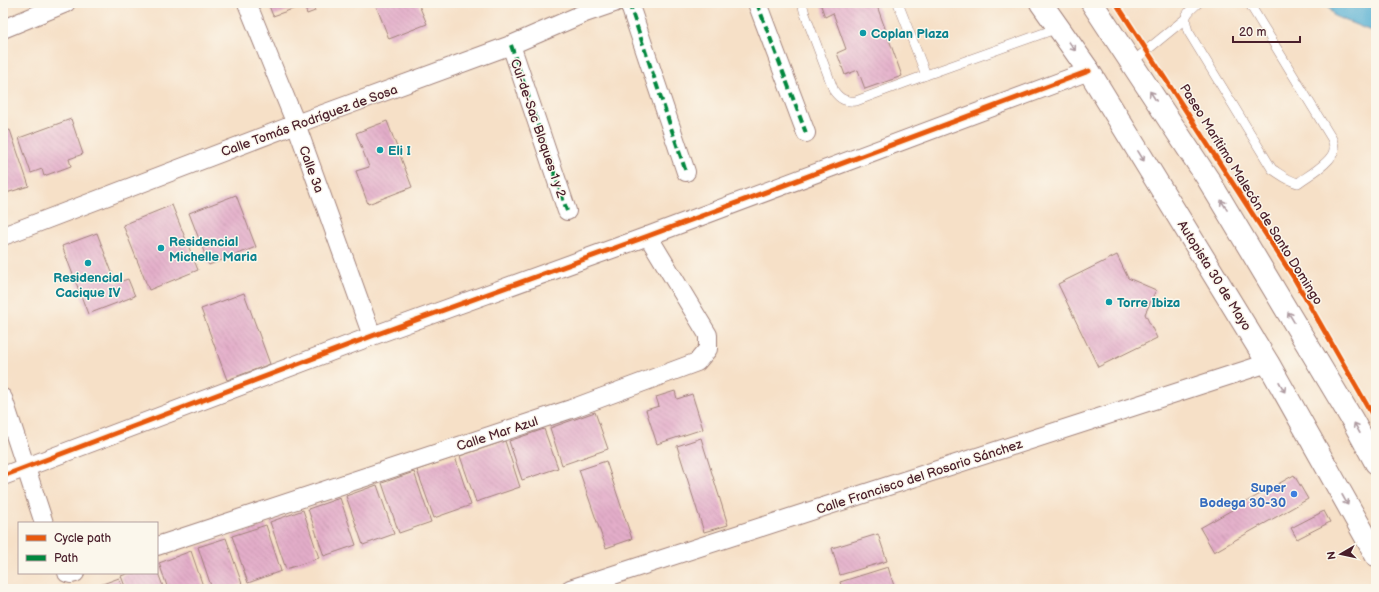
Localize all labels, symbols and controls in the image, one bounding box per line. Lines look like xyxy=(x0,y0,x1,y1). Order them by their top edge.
scale bar xyxy=(1233,18,1300,44)
text: 20 m xyxy=(1239,25,1266,40)
place label: Coplan Plaza xyxy=(871,26,949,42)
marker: Coplan Plaza xyxy=(858,28,868,38)
one-way arrow xyxy=(1068,41,1076,52)
street label: Cul-de-Sac Bloques 1 y 2 xyxy=(507,57,569,200)
street label: Paseo Marítimo Malecón de Santo Domingo xyxy=(1176,81,1326,308)
street label: Calle Tomás Rodríguez de Sosa xyxy=(219,82,400,160)
one-way arrow xyxy=(1149,91,1157,102)
place label: Eli I xyxy=(388,143,411,159)
street label: Calle 3a xyxy=(295,144,327,195)
marker: Eli I xyxy=(375,145,385,155)
one-way arrow xyxy=(1138,150,1146,162)
one-way arrow xyxy=(1219,199,1227,211)
street label: Autopista 30 de Mayo xyxy=(1174,218,1255,334)
place label: Residencial Michelle Maria xyxy=(169,234,257,265)
marker: Residencial Michelle Maria xyxy=(156,243,166,253)
marker: Residencial Cacique IV xyxy=(83,258,93,268)
place label: Residencial Cacique IV xyxy=(53,270,123,301)
place label: Torre Ibiza xyxy=(1117,295,1180,311)
marker: Torre Ibiza xyxy=(1104,297,1114,307)
one-way arrow xyxy=(1286,311,1294,323)
one-way arrow xyxy=(1278,380,1286,392)
street label: Calle Mar Azul xyxy=(455,413,540,455)
one-way arrow xyxy=(1353,423,1360,435)
street label: Calle Francisco del Rosario Sánchez xyxy=(814,436,1025,518)
place label: Super Bodega 30-30 xyxy=(1199,480,1287,511)
marker: Super Bodega 30-30 xyxy=(1289,489,1299,499)
one-way arrow xyxy=(1342,494,1350,506)
legend xyxy=(18,522,158,574)
text: Cycle path xyxy=(54,531,111,546)
north arrow xyxy=(1321,534,1361,574)
text: N xyxy=(1325,550,1339,561)
text: Path xyxy=(54,551,79,566)

